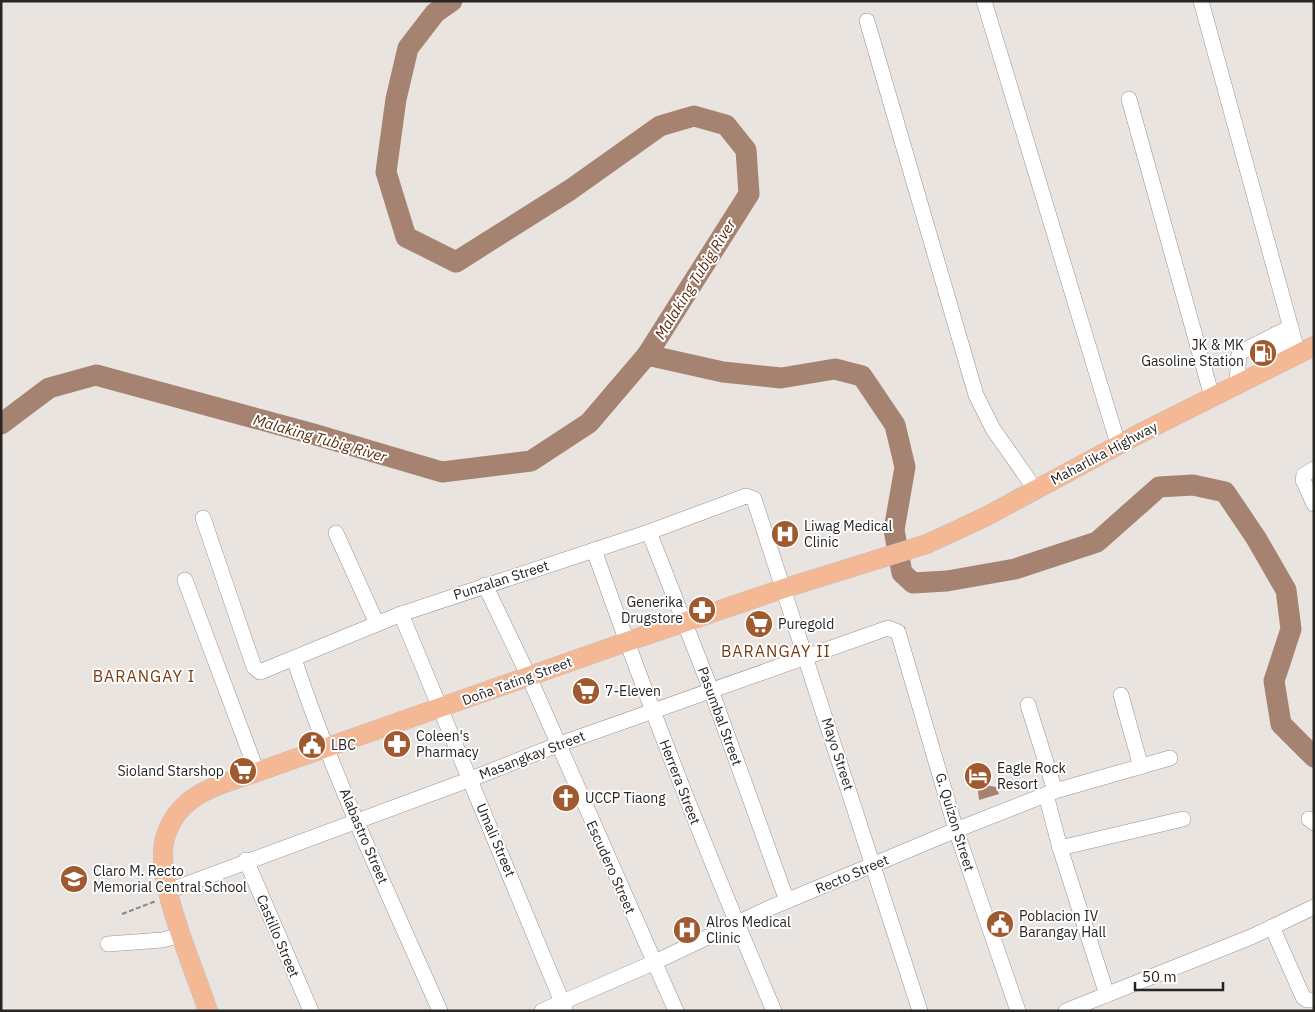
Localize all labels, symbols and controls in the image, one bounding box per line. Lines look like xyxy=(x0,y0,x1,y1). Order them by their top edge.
water label: Malaking Tubig River xyxy=(650,215,740,343)
place label: JK & MK Gasoline Station xyxy=(1141,336,1244,370)
fuel station icon: JK & MK Gasoline Station xyxy=(1248,338,1278,368)
water label: Malaking Tubig River xyxy=(251,410,389,466)
street label: Maharlika Highway xyxy=(1047,417,1161,489)
place label: Liwag Medical Clinic xyxy=(804,517,893,551)
hospital icon: Liwag Medical Clinic xyxy=(770,519,800,549)
street label: Punzalan Street xyxy=(451,556,551,604)
place label: Generika Drugstore xyxy=(621,593,684,627)
pharmacy icon: Generika Drugstore xyxy=(687,595,717,625)
supermarket icon: Puregold xyxy=(744,609,774,639)
place label: Puregold xyxy=(778,615,834,633)
district label: BARANGAY II xyxy=(721,641,831,661)
street label: Doña Tating Street xyxy=(459,653,575,709)
street label: Pasumbal Street xyxy=(694,664,746,768)
district label: BARANGAY I xyxy=(93,666,195,686)
supermarket icon: 7-Eleven xyxy=(571,676,601,706)
place label: 7-Eleven xyxy=(605,682,661,700)
street label: Mayo Street xyxy=(818,715,858,793)
place label: Coleen's Pharmacy xyxy=(416,727,479,761)
street label: Masangkay Street xyxy=(477,727,588,783)
pharmacy icon: Coleen's Pharmacy xyxy=(382,729,412,759)
public building icon: LBC xyxy=(297,730,327,760)
place label: LBC xyxy=(331,736,356,754)
street label: Herrera Street xyxy=(656,737,705,827)
supermarket icon: Sioland Starshop xyxy=(228,756,258,786)
place label: Eagle Rock Resort xyxy=(997,759,1066,793)
hotel icon: Eagle Rock Resort xyxy=(963,761,993,791)
place label: Sioland Starshop xyxy=(117,762,224,780)
street label: G. Quizon Street xyxy=(931,771,979,874)
church icon: UCCP Tiaong xyxy=(551,783,581,813)
street label: Alabastro Street xyxy=(336,785,392,887)
place label: UCCP Tiaong xyxy=(585,789,666,807)
street label: Umali Street xyxy=(472,800,520,880)
street label: Escudero Street xyxy=(582,817,640,917)
street label: Recto Street xyxy=(813,850,891,898)
place label: Claro M. Recto Memorial Central School xyxy=(93,862,247,896)
school or university icon: Claro M. Recto Memorial Central School xyxy=(59,864,89,894)
street label: Castillo Street xyxy=(252,892,304,980)
place label: Poblacion IV Barangay Hall xyxy=(1019,907,1106,941)
public building icon: Poblacion IV Barangay Hall xyxy=(985,909,1015,939)
place label: Alros Medical Clinic xyxy=(706,913,791,947)
hospital icon: Alros Medical Clinic xyxy=(672,915,702,945)
scale bar xyxy=(1135,960,1222,992)
text: 50 m xyxy=(1142,967,1177,986)

